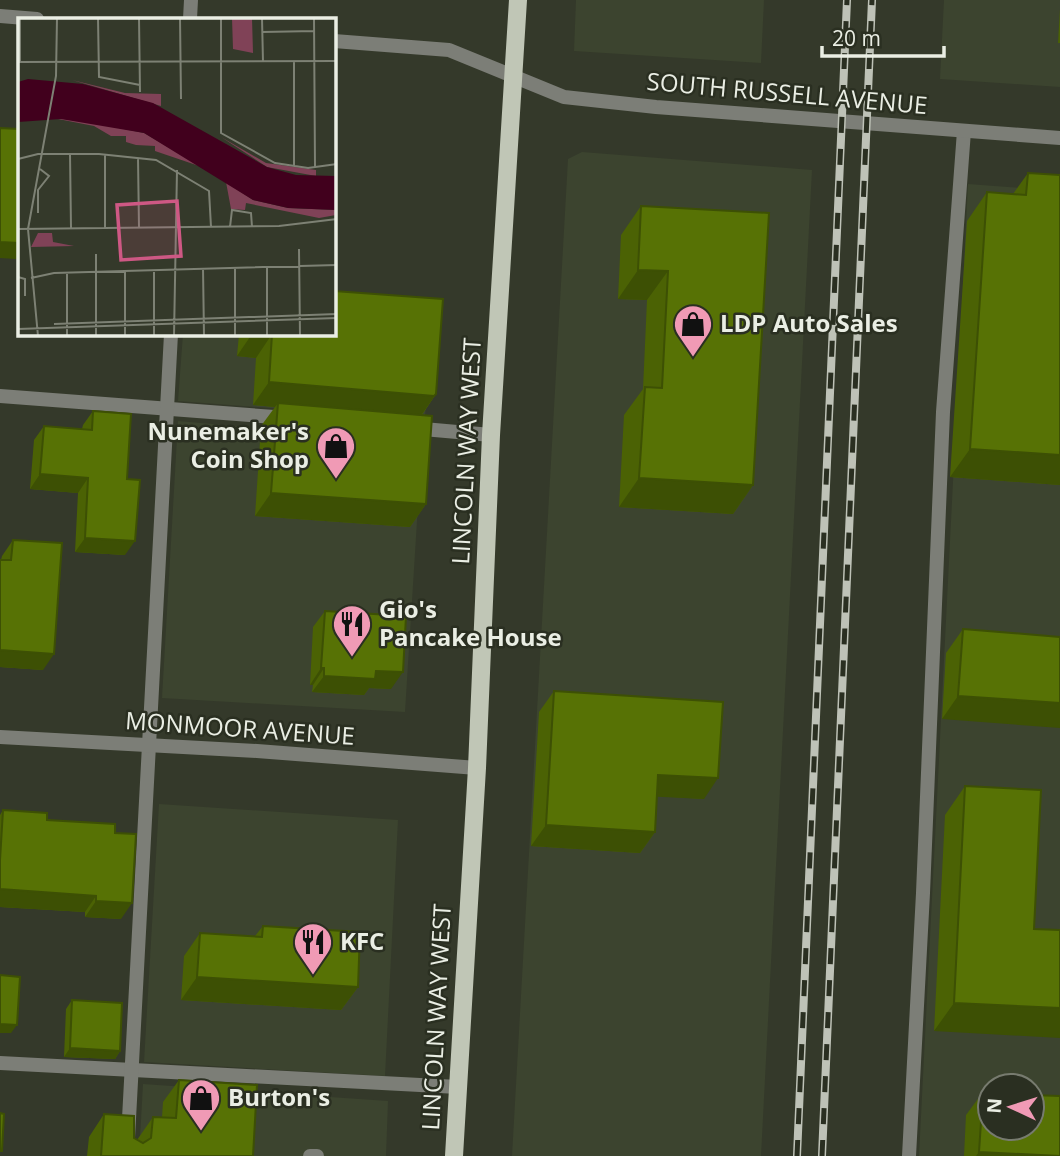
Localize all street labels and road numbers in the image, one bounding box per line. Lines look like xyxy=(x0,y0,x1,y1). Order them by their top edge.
street label: SOUTH RUSSELL AVENUE xyxy=(646,64,929,121)
street label: LINCOLN WAY WEST xyxy=(443,337,488,565)
street label: MONMOOR AVENUE xyxy=(124,703,356,752)
street label: LINCOLN WAY WEST xyxy=(413,903,458,1131)

